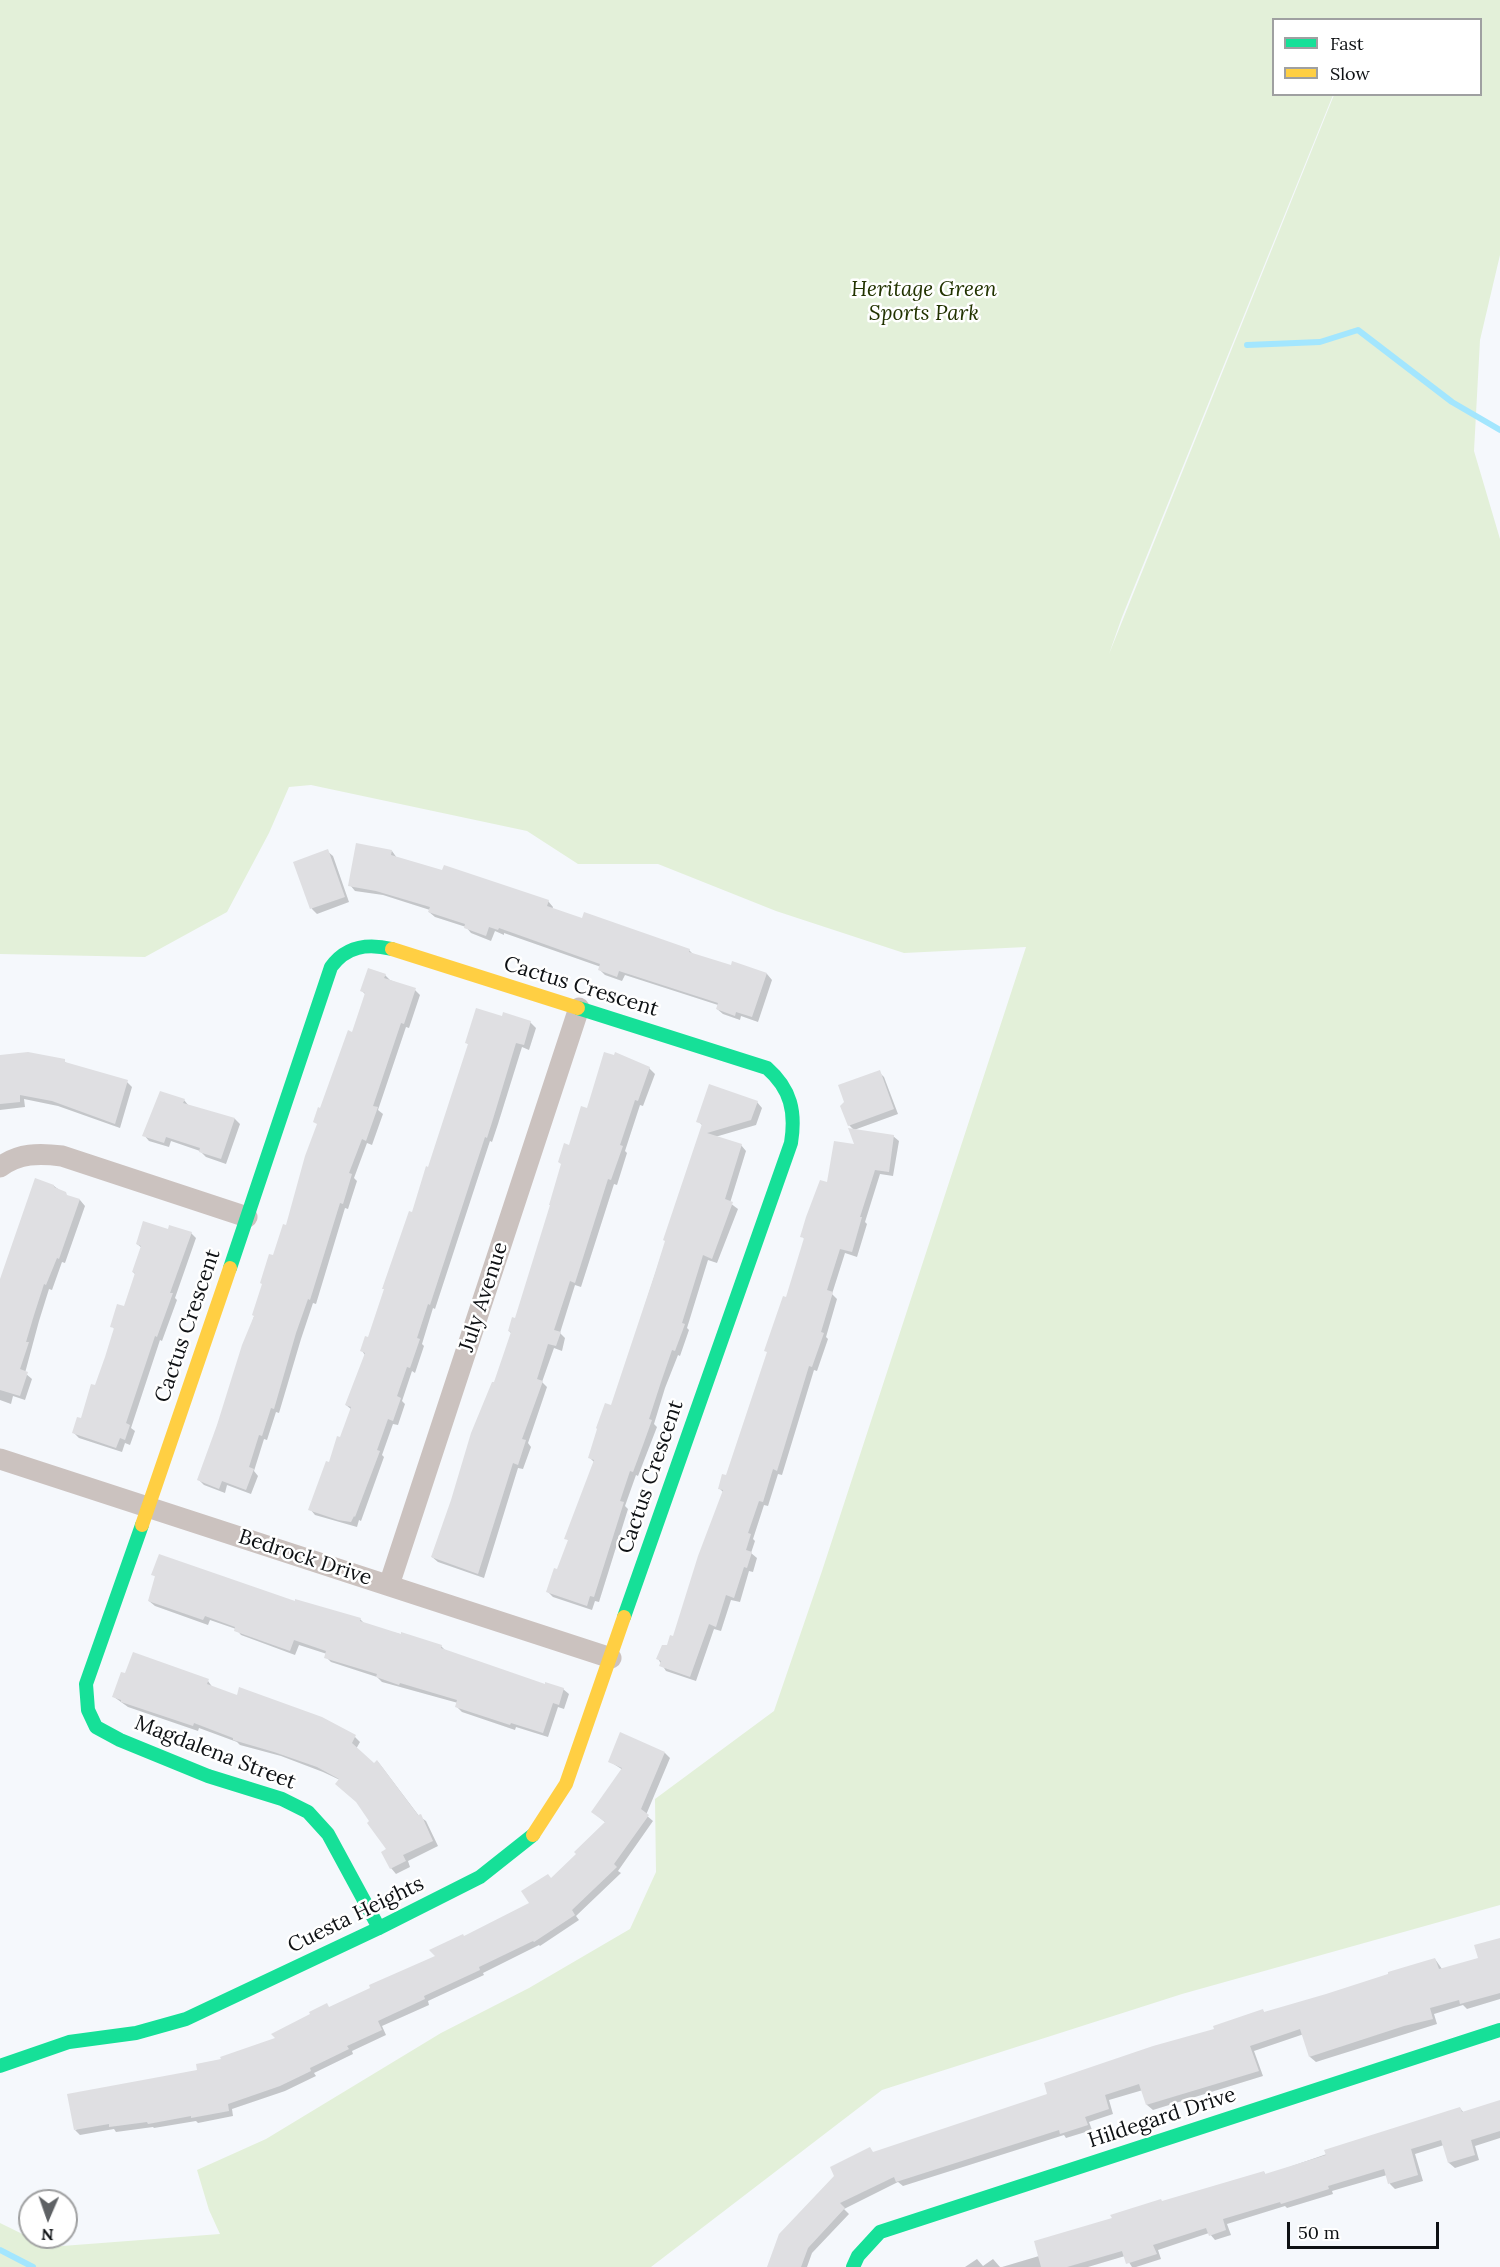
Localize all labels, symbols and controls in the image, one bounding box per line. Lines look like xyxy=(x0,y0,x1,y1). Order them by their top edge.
legend xyxy=(1272,18,1482,96)
text: Fast xyxy=(1330,32,1364,55)
text: Slow xyxy=(1330,62,1370,85)
park label: Heritage Green Sports Park xyxy=(851,277,997,327)
street label: Cactus Crescent xyxy=(501,952,661,1022)
street label: July Avenue xyxy=(454,1239,514,1355)
street label: Cactus Crescent xyxy=(150,1246,226,1406)
street label: Cactus Crescent xyxy=(613,1397,689,1557)
street label: Bedrock Drive xyxy=(235,1525,375,1591)
street label: Magdalena Street xyxy=(131,1711,299,1795)
street label: Cuesta Heights xyxy=(284,1871,428,1959)
street label: Hildegard Drive xyxy=(1085,2082,1239,2154)
north arrow xyxy=(18,2189,78,2249)
scale bar xyxy=(1290,2210,1442,2248)
text: 50 m xyxy=(1298,2221,1340,2244)
text: N xyxy=(41,2225,54,2245)

